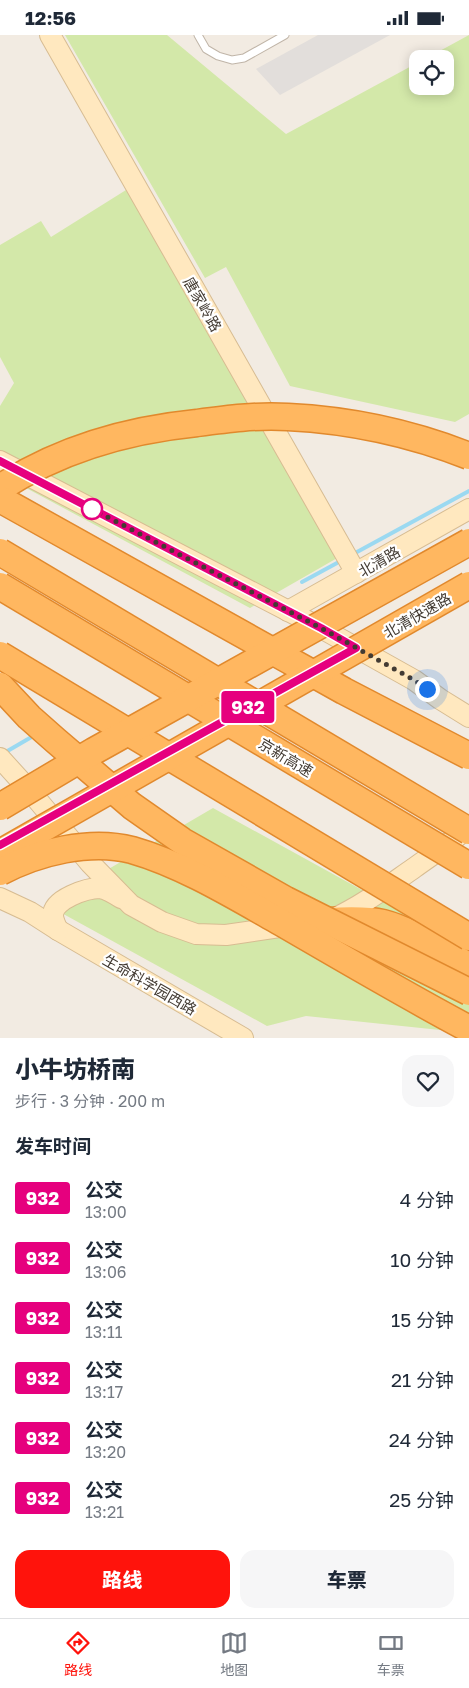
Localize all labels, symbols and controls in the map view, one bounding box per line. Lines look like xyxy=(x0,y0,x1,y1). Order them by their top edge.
text: 12:56 xyxy=(25,6,76,29)
map controls xyxy=(409,50,454,95)
button: locate xyxy=(409,50,454,95)
street label: 唐家岭路 xyxy=(180,274,226,334)
unlabelled marker xyxy=(81,498,103,520)
street label: 北清路 xyxy=(355,542,403,580)
street label: 北清快速路 xyxy=(380,588,454,642)
your location xyxy=(415,677,440,702)
line badge: 932 xyxy=(219,691,277,723)
text: 932 xyxy=(231,696,265,718)
street label: 京新高速 xyxy=(256,734,316,780)
street label: 生命科学园西路 xyxy=(100,950,200,1018)
text: 小牛坊桥南 xyxy=(15,1054,135,1083)
button: heart xyxy=(402,1055,454,1107)
text: 步行 · 3 分钟 · 200 m xyxy=(15,1091,165,1111)
text: 发车时间 xyxy=(15,1134,91,1157)
text: 公交 xyxy=(85,1178,123,1201)
text: 932 xyxy=(26,1187,59,1209)
text: 4 分钟 xyxy=(400,1188,454,1211)
text: 13:00 xyxy=(85,1202,127,1222)
text: 公交 xyxy=(85,1238,123,1261)
text: 932 xyxy=(26,1247,59,1269)
text: 10 分钟 xyxy=(390,1248,454,1271)
text: 13:06 xyxy=(85,1262,127,1282)
text: 公交 xyxy=(85,1298,123,1321)
text: 932 xyxy=(26,1307,59,1329)
text: 15 分钟 xyxy=(391,1308,454,1331)
text: 13:11 xyxy=(85,1322,122,1342)
text: 公交 xyxy=(85,1358,123,1381)
text: 932 xyxy=(26,1367,59,1389)
text: 21 分钟 xyxy=(391,1368,454,1391)
text: 13:17 xyxy=(85,1382,123,1402)
text: 公交 xyxy=(85,1418,123,1441)
text: 932 xyxy=(26,1427,59,1449)
text: 24 分钟 xyxy=(389,1428,454,1451)
text: 13:20 xyxy=(85,1442,126,1462)
text: 公交 xyxy=(85,1478,123,1501)
text: 932 xyxy=(26,1487,59,1509)
text: 25 分钟 xyxy=(389,1488,454,1511)
text: 13:21 xyxy=(85,1502,124,1522)
button: 路线 xyxy=(15,1550,230,1608)
button: 车票 xyxy=(240,1550,454,1608)
tab: 路线 xyxy=(64,1629,92,1679)
tab: 地图 xyxy=(220,1629,248,1679)
tab: 车票 xyxy=(377,1629,405,1679)

